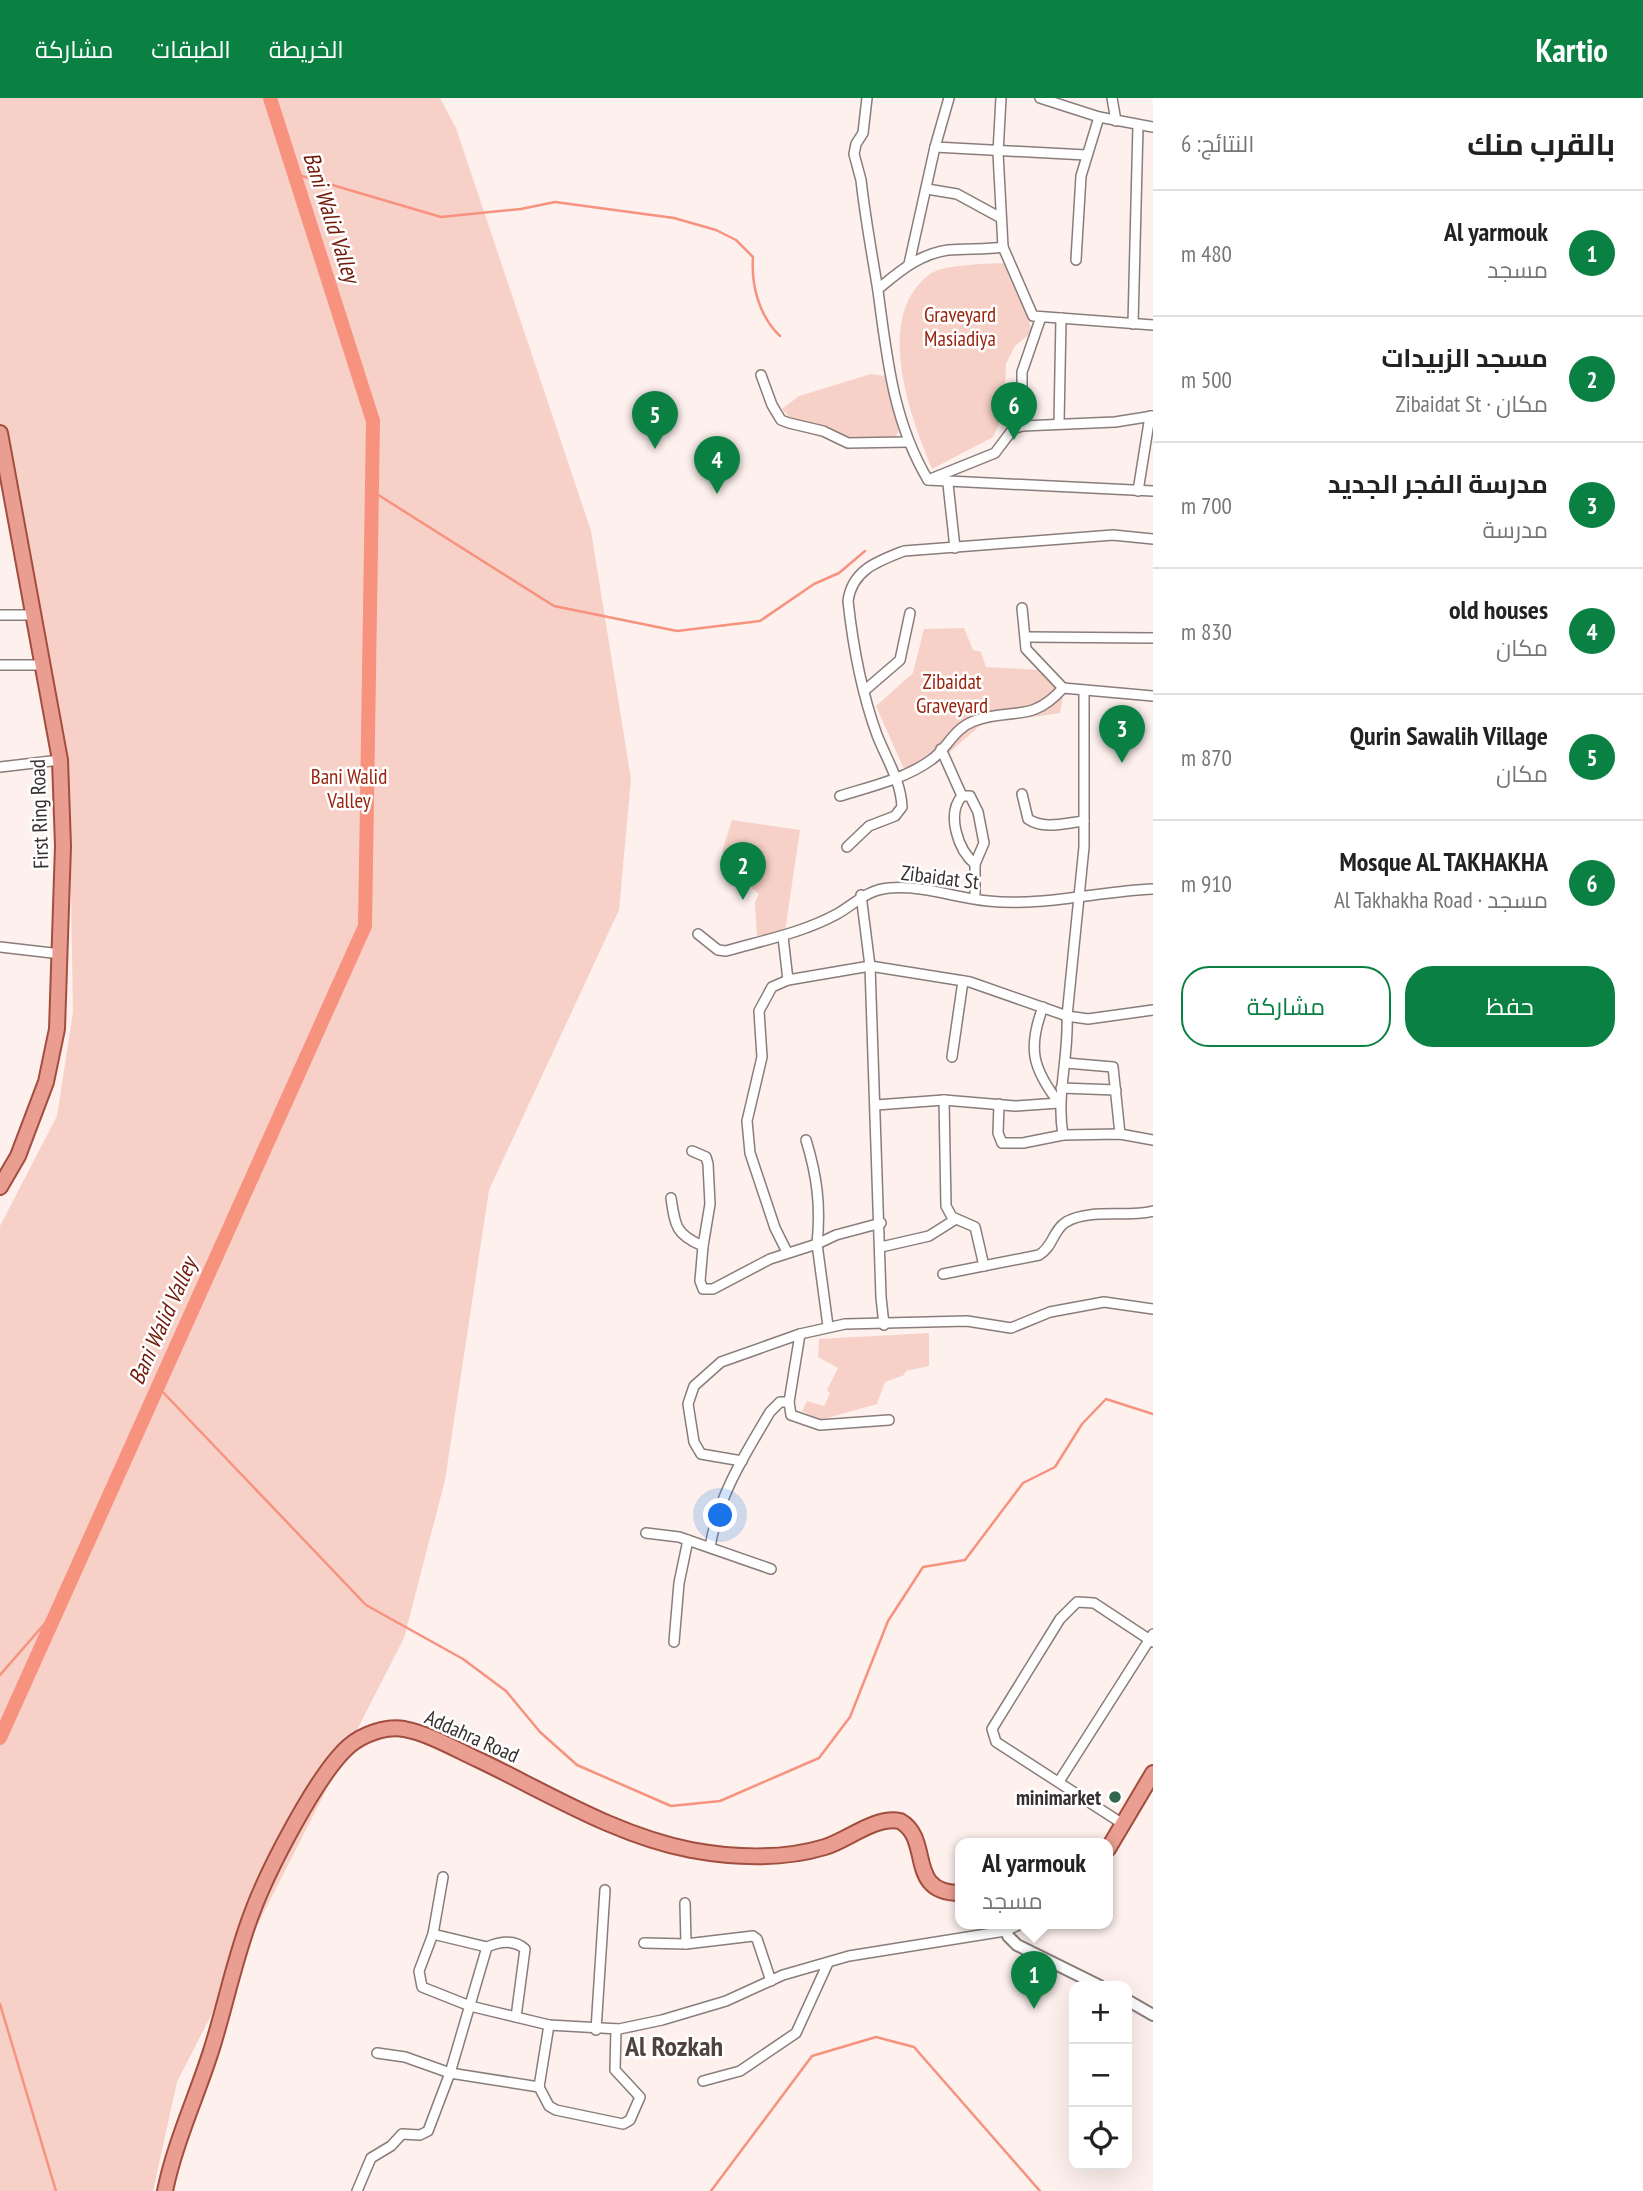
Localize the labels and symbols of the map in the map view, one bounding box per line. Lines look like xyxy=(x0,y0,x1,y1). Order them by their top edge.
water label: Bani Walid Valley xyxy=(297,148,368,289)
park label: Graveyard Masiadiya xyxy=(924,301,996,352)
pin: 6 xyxy=(991,382,1037,440)
pin: 5 xyxy=(632,391,678,449)
pin: 4 xyxy=(694,436,740,494)
park label: Zibaidat Graveyard xyxy=(916,668,988,719)
pin: 3 xyxy=(1099,705,1145,763)
street label: First Ring Road xyxy=(24,759,54,869)
park label: Bani Walid Valley xyxy=(311,763,387,814)
pin: 2 xyxy=(720,842,766,900)
street label: Zibaidat St xyxy=(899,859,981,895)
water label: Bani Walid Valley xyxy=(121,1250,204,1389)
your location xyxy=(703,1498,737,1532)
street label: Addahra Road xyxy=(421,1703,523,1769)
place label: minimarket xyxy=(1016,1784,1101,1811)
marker: minimarket xyxy=(1107,1789,1123,1805)
pin: 1 xyxy=(1011,1951,1057,2009)
district label: Al Rozkah xyxy=(624,2027,723,2064)

